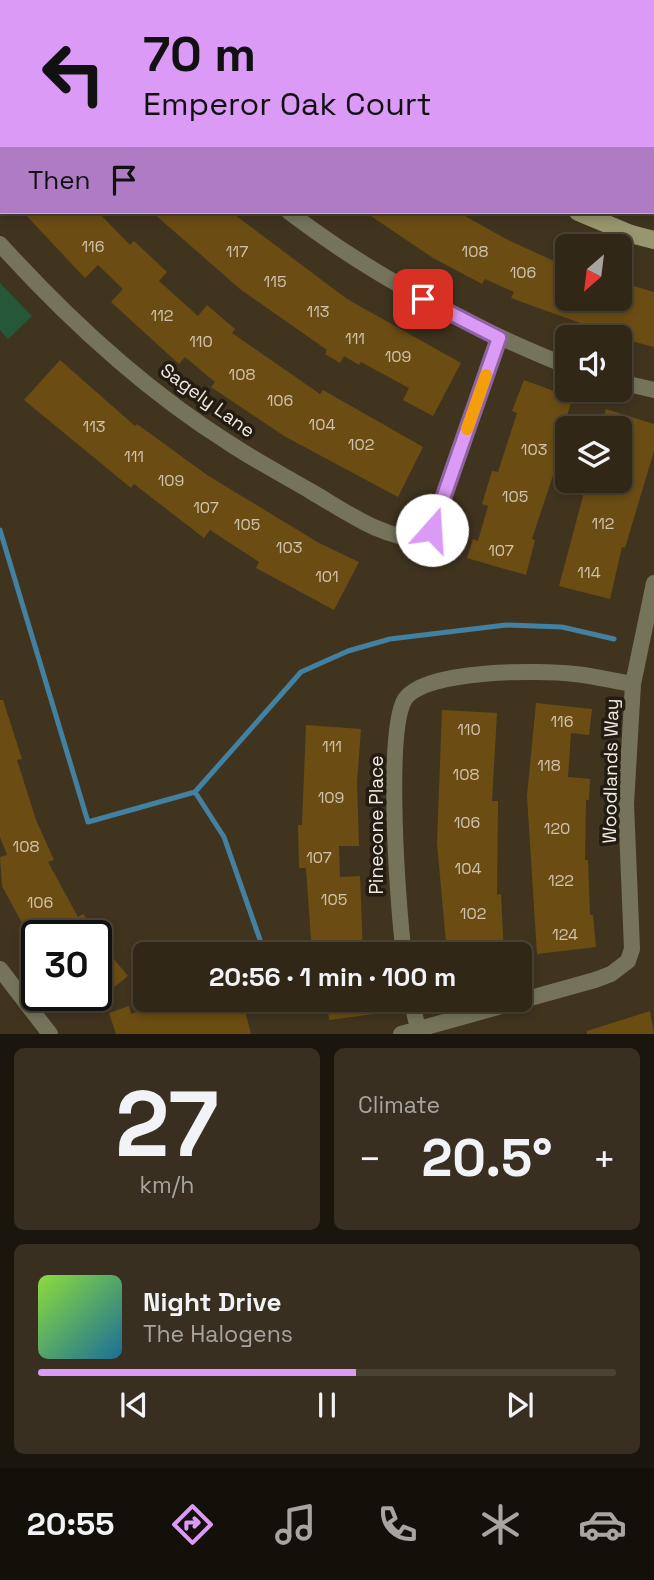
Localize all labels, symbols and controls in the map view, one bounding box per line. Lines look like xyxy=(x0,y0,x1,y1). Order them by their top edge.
text: 70 m xyxy=(143,23,256,85)
icon: left xyxy=(28,28,119,119)
text: Emperor Oak Court xyxy=(143,84,432,124)
icon: arrive xyxy=(105,161,143,199)
text: Then xyxy=(28,163,91,197)
north arrow xyxy=(555,234,632,312)
map controls xyxy=(555,234,632,493)
house number: 116 xyxy=(81,236,105,257)
house number: 117 xyxy=(226,241,248,262)
house number: 108 xyxy=(462,241,488,262)
house number: 106 xyxy=(510,262,536,283)
pin xyxy=(393,269,453,329)
house number: 115 xyxy=(264,271,286,292)
icon: arrive xyxy=(404,280,442,318)
house number: 113 xyxy=(306,301,330,322)
house number: 112 xyxy=(150,305,174,326)
button: sound xyxy=(555,325,632,402)
house number: 111 xyxy=(345,328,365,349)
house number: 110 xyxy=(189,331,213,352)
house number: 109 xyxy=(385,346,411,367)
street label: Sagely Lane xyxy=(155,358,260,443)
house number: 108 xyxy=(229,364,255,385)
house number: 106 xyxy=(267,390,293,411)
house number: 104 xyxy=(309,414,335,435)
house number: 113 xyxy=(82,416,106,437)
button: layers xyxy=(555,416,632,493)
house number: 102 xyxy=(348,434,374,455)
house number: 103 xyxy=(521,439,547,460)
house number: 111 xyxy=(124,446,144,467)
house number: 109 xyxy=(158,470,184,491)
house number: 105 xyxy=(502,486,528,507)
position arrow xyxy=(395,493,469,567)
house number: 107 xyxy=(193,497,219,518)
house number: 112 xyxy=(591,513,615,534)
house number: 105 xyxy=(234,514,260,535)
house number: 103 xyxy=(276,537,302,558)
house number: 107 xyxy=(488,540,514,561)
house number: 114 xyxy=(577,562,601,583)
house number: 101 xyxy=(315,566,339,587)
street label: Woodlands Way xyxy=(597,698,624,844)
house number: 116 xyxy=(550,711,574,732)
house number: 110 xyxy=(457,719,481,740)
house number: 111 xyxy=(322,736,342,757)
street label: Pinecone Place xyxy=(364,755,389,895)
house number: 118 xyxy=(537,755,561,776)
house number: 108 xyxy=(453,764,479,785)
house number: 109 xyxy=(318,787,344,808)
house number: 106 xyxy=(454,812,480,833)
house number: 120 xyxy=(544,818,570,839)
house number: 108 xyxy=(13,836,39,857)
house number: 107 xyxy=(306,847,332,868)
house number: 104 xyxy=(455,858,481,879)
house number: 122 xyxy=(548,870,574,891)
house number: 105 xyxy=(321,889,347,910)
house number: 106 xyxy=(27,892,53,913)
house number: 102 xyxy=(460,903,486,924)
speed limit sign: 30 xyxy=(21,920,112,1011)
house number: 124 xyxy=(552,924,578,945)
text: 20:56 · 1 min · 100 m xyxy=(209,960,456,994)
text: 27 xyxy=(115,1066,219,1183)
text: Climate xyxy=(358,1090,440,1120)
text: 20.5° xyxy=(421,1125,553,1191)
text: − xyxy=(358,1135,382,1183)
text: + xyxy=(592,1135,616,1183)
text: km/h xyxy=(140,1170,194,1200)
text: Night Drive xyxy=(143,1285,281,1319)
text: The Halogens xyxy=(143,1319,293,1349)
icon: previous xyxy=(115,1386,153,1424)
icon: pause xyxy=(308,1386,346,1424)
icon: next xyxy=(501,1386,539,1424)
icon: directions xyxy=(168,1500,217,1549)
icon: music xyxy=(271,1500,320,1549)
icon: phone xyxy=(373,1500,422,1549)
icon: climate xyxy=(476,1500,525,1549)
icon: car xyxy=(578,1500,627,1549)
text: 20:55 xyxy=(27,1504,114,1544)

